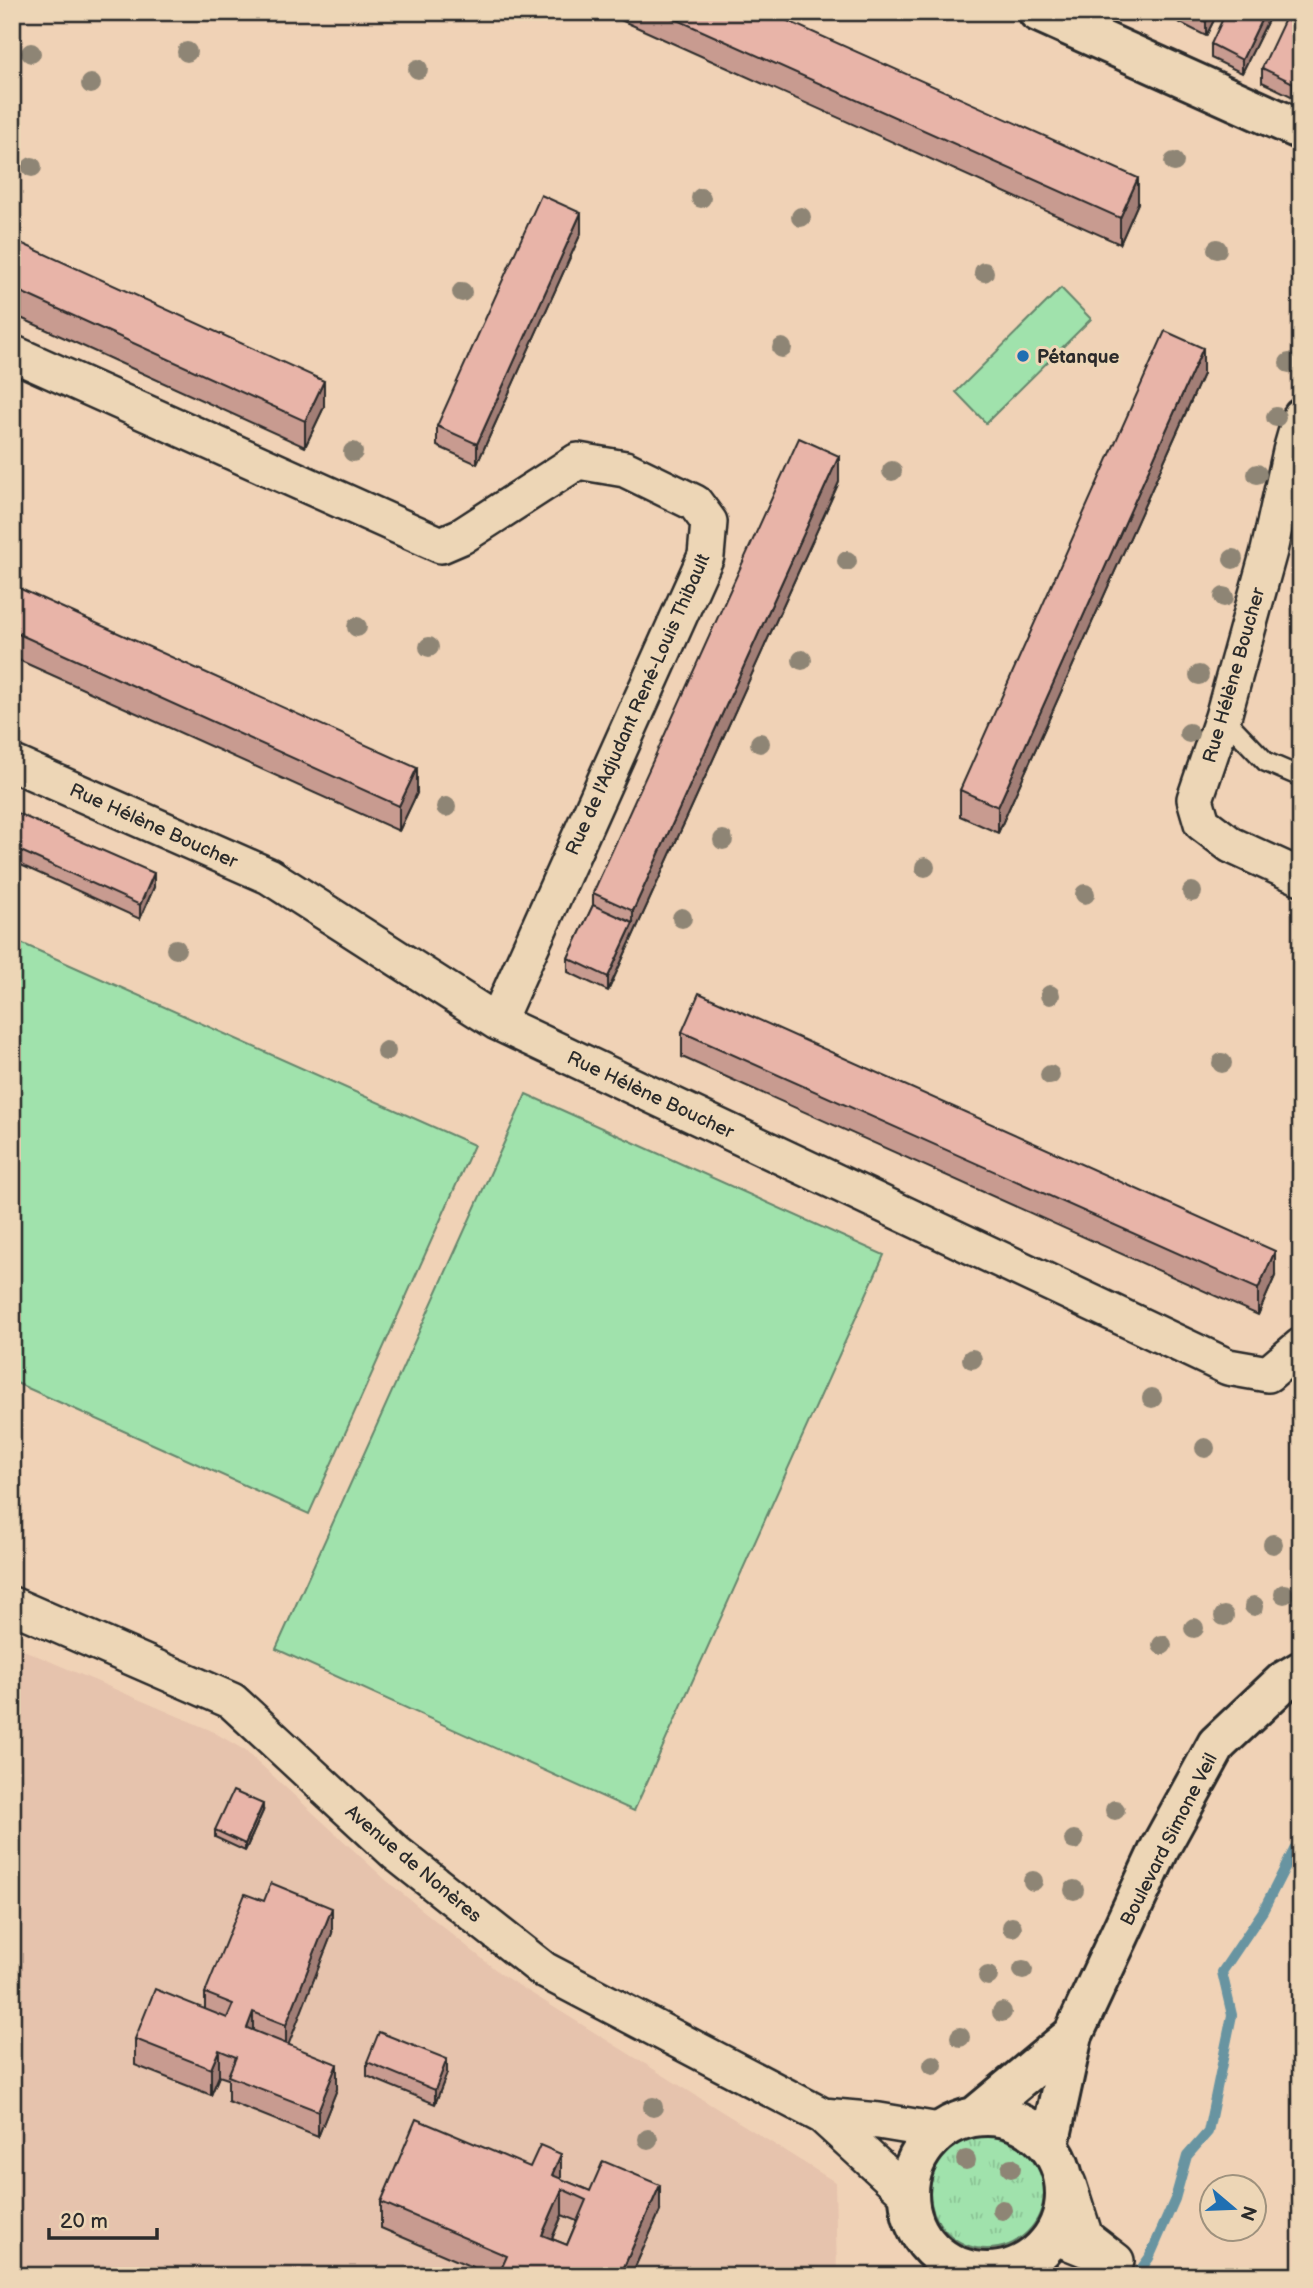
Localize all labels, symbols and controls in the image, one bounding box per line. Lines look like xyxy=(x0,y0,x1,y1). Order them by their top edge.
place label: Pétanque xyxy=(1037,346,1119,369)
marker: Pétanque xyxy=(1015,348,1031,364)
street label: Rue de l'Adjudant René-Louis Thibault xyxy=(561,550,716,859)
street label: Rue Hélène Boucher xyxy=(1198,584,1271,766)
street label: Rue Hélène Boucher xyxy=(66,779,242,874)
street label: Rue Hélène Boucher xyxy=(563,1047,738,1145)
street label: Boulevard Simone Veil xyxy=(1116,1750,1223,1930)
street label: Avenue de Nonères xyxy=(340,1801,486,1928)
north arrow xyxy=(1198,2172,1268,2242)
scale bar xyxy=(49,2197,158,2241)
text: N xyxy=(1234,2203,1261,2224)
text: 20 m xyxy=(60,2209,108,2234)

